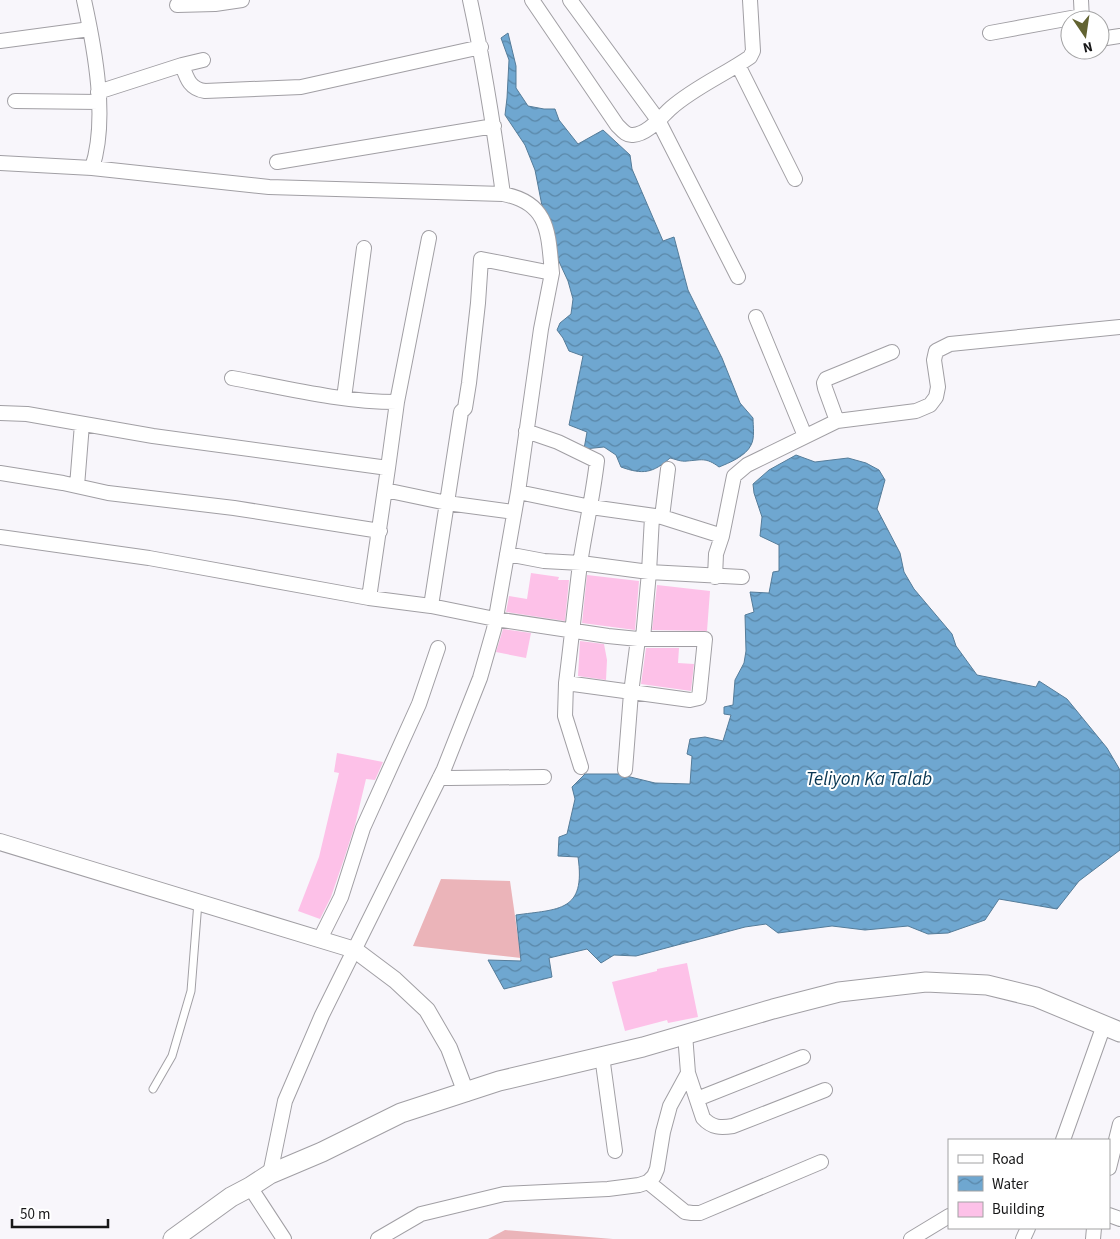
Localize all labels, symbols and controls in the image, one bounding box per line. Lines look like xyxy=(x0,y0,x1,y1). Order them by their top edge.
north arrow xyxy=(1060,10,1110,60)
text: N xyxy=(1081,36,1094,57)
water label: Teliyon Ka Talab xyxy=(806,766,932,793)
legend xyxy=(948,1139,1110,1229)
text: Road xyxy=(992,1149,1024,1170)
text: Water xyxy=(992,1174,1029,1195)
scale bar xyxy=(12,1196,109,1228)
text: Building xyxy=(992,1199,1045,1220)
text: 50 m xyxy=(20,1204,50,1225)

